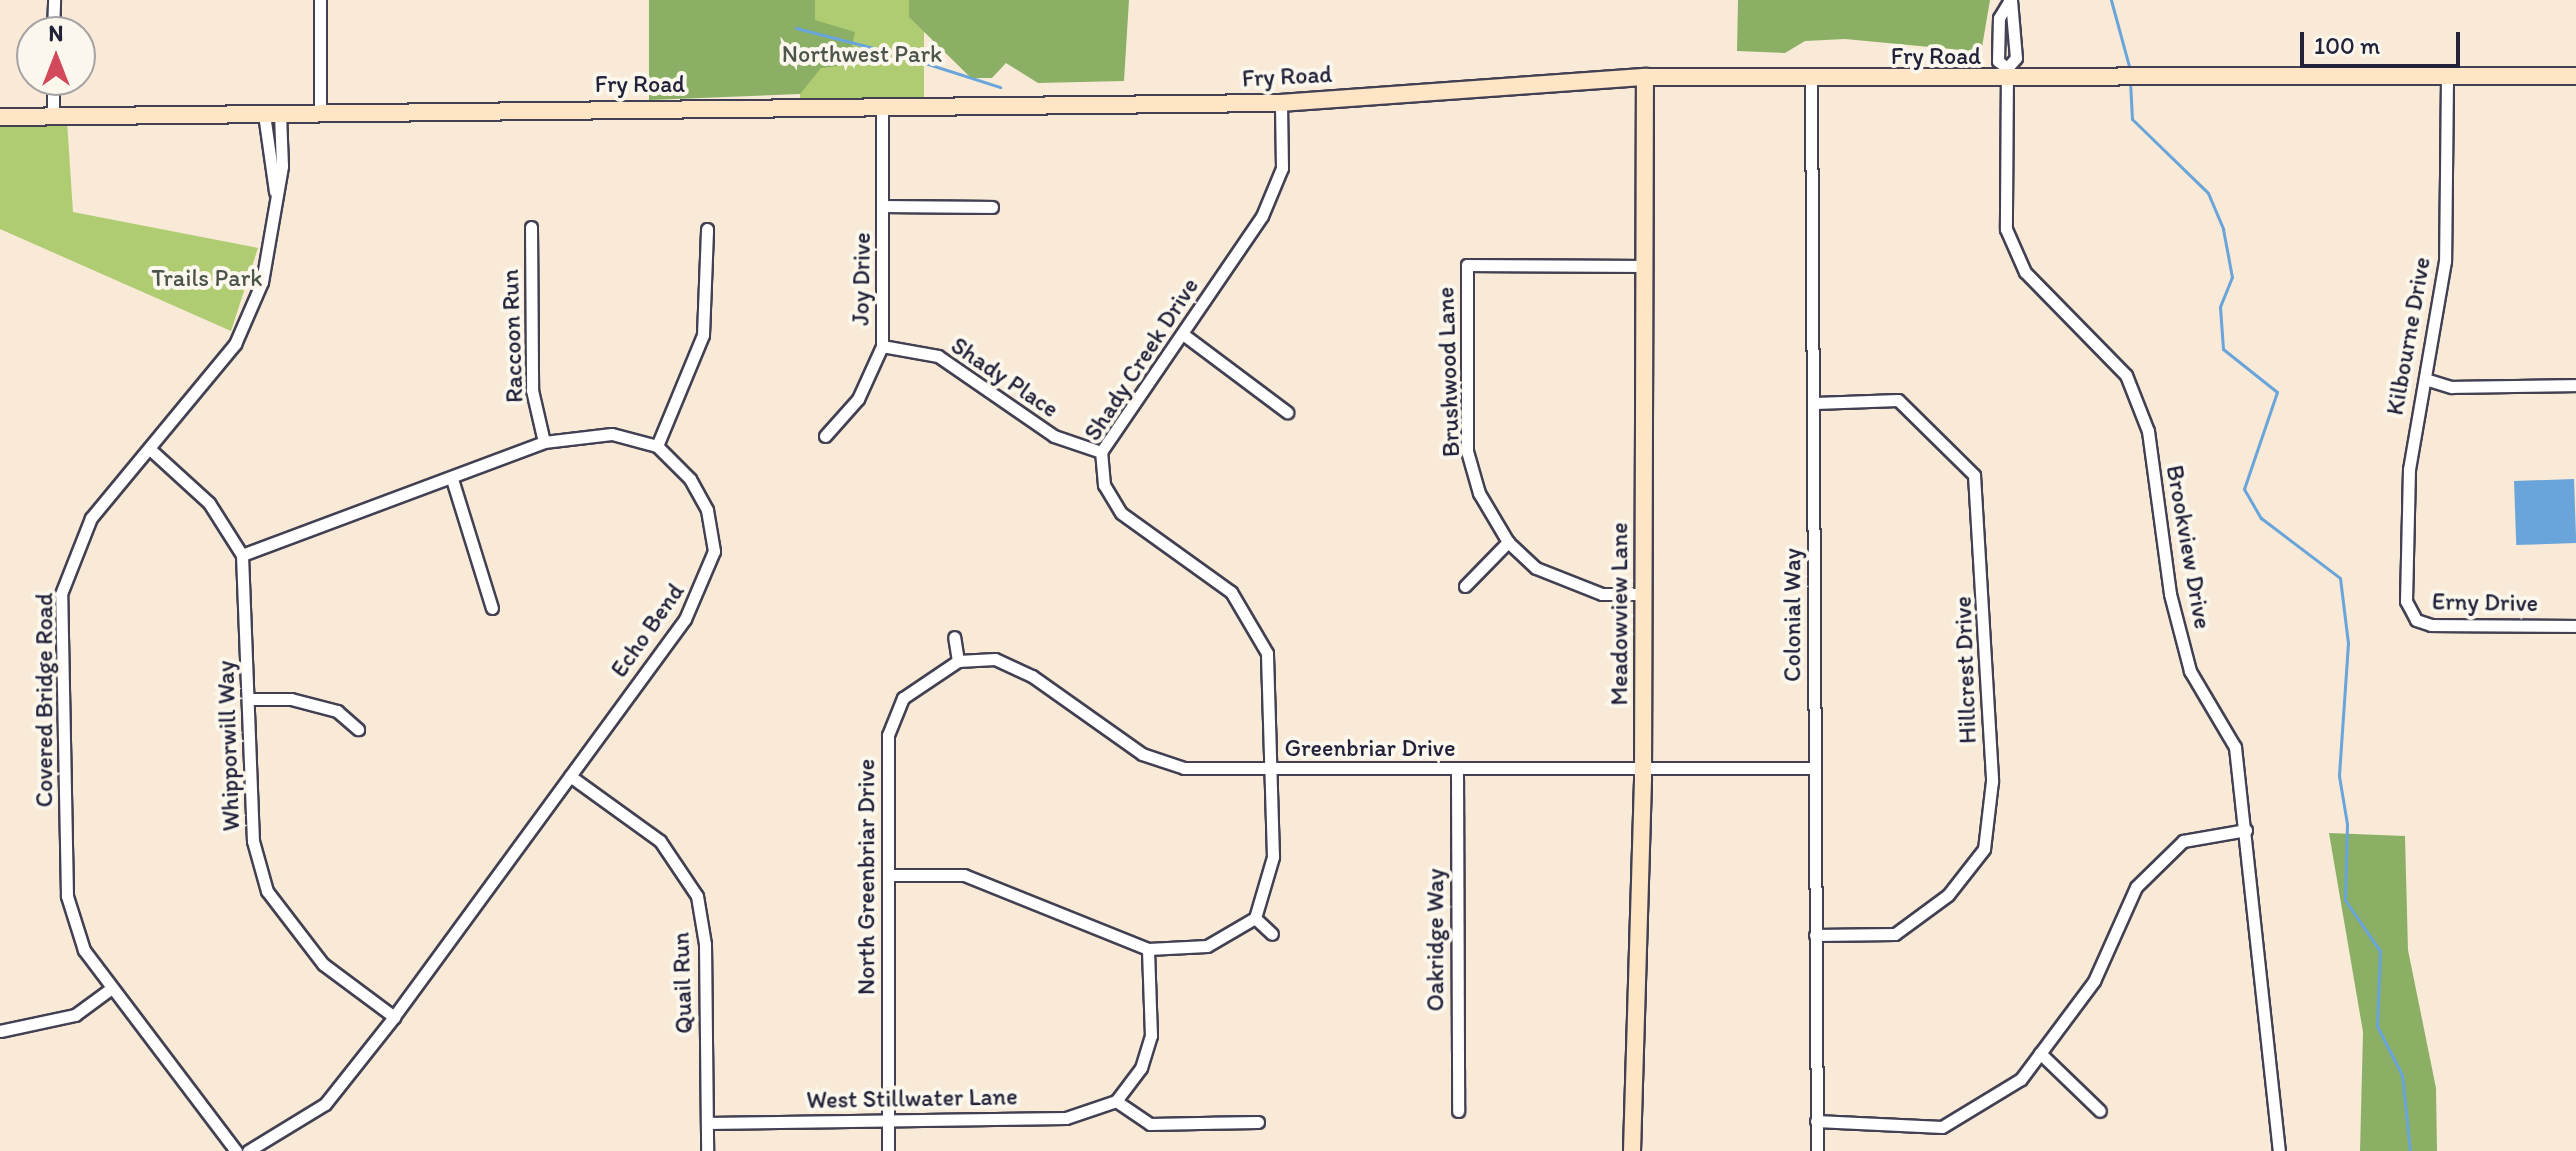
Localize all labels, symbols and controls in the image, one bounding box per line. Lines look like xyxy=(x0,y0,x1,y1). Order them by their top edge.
north arrow xyxy=(16,16,96,96)
scale bar xyxy=(2304,16,2464,66)
text: N xyxy=(49,20,63,47)
text: 100 m xyxy=(2314,31,2380,60)
park label: Northwest Park xyxy=(782,40,942,68)
street label: Fry Road xyxy=(1891,42,1981,70)
street label: Fry Road xyxy=(1241,59,1333,93)
street label: Fry Road xyxy=(595,70,685,98)
street label: Joy Drive xyxy=(846,232,876,326)
street label: Kilbourne Drive xyxy=(2380,255,2436,417)
park label: Trails Park xyxy=(152,264,262,292)
street label: Raccoon Run xyxy=(495,269,529,403)
street label: Shady Creek Drive xyxy=(1078,272,1204,446)
street label: Brushwood Lane xyxy=(1431,286,1465,458)
street label: Shady Place xyxy=(946,330,1064,424)
street label: Brookview Drive xyxy=(2160,463,2218,631)
street label: Meadowview Lane xyxy=(1605,522,1633,706)
street label: Colonial Way xyxy=(1778,548,1806,682)
street label: Echo Bend xyxy=(604,578,690,682)
street label: Erny Drive xyxy=(2432,587,2538,617)
street label: Covered Bridge Road xyxy=(30,593,58,807)
street label: Hillcrest Drive xyxy=(1948,596,1982,744)
street label: Whipporwill Way xyxy=(211,660,245,832)
street label: Greenbriar Drive xyxy=(1285,734,1455,762)
street label: North Greenbriar Drive xyxy=(852,759,880,995)
street label: Oakridge Way xyxy=(1421,869,1449,1011)
street label: Quail Run xyxy=(666,931,698,1035)
street label: West Stillwater Lane xyxy=(806,1082,1018,1114)

